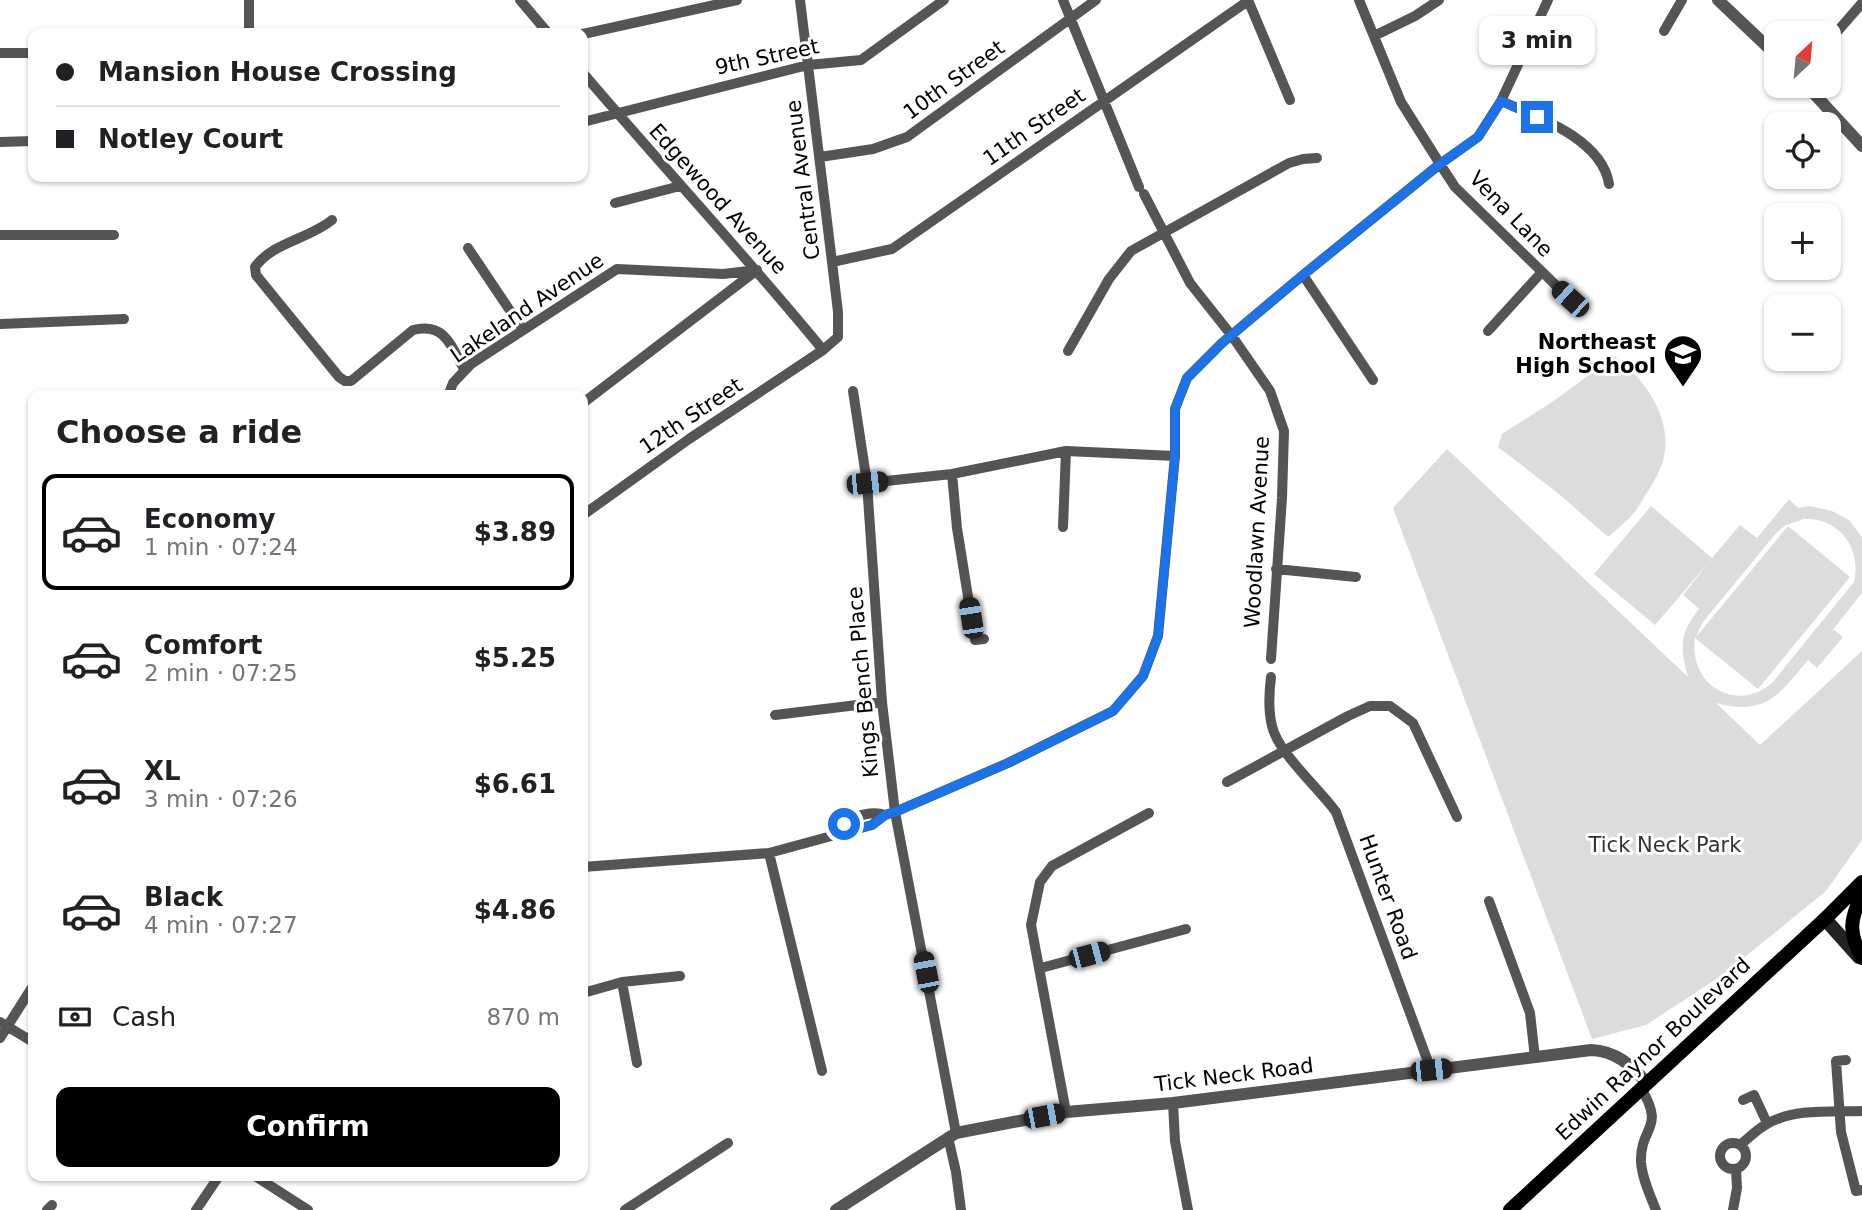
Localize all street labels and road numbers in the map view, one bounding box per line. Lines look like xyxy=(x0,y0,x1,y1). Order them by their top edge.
street label: 9th Street xyxy=(713,34,821,80)
street label: 10th Street xyxy=(899,35,1009,125)
street label: 11th Street xyxy=(978,83,1090,171)
street label: Central Avenue xyxy=(781,99,825,261)
street label: Edgewood Avenue xyxy=(644,119,792,279)
street label: Vena Lane xyxy=(1464,166,1558,262)
street label: Lakeland Avenue xyxy=(446,248,608,368)
street label: 12th Street xyxy=(635,373,747,459)
street label: Woodlawn Avenue xyxy=(1240,435,1274,629)
street label: Kings Bench Place xyxy=(843,585,883,779)
street label: Hunter Road xyxy=(1354,831,1422,963)
street label: Edwin Raynor Boulevard xyxy=(1551,953,1755,1145)
street label: Tick Neck Road xyxy=(1152,1053,1315,1097)

